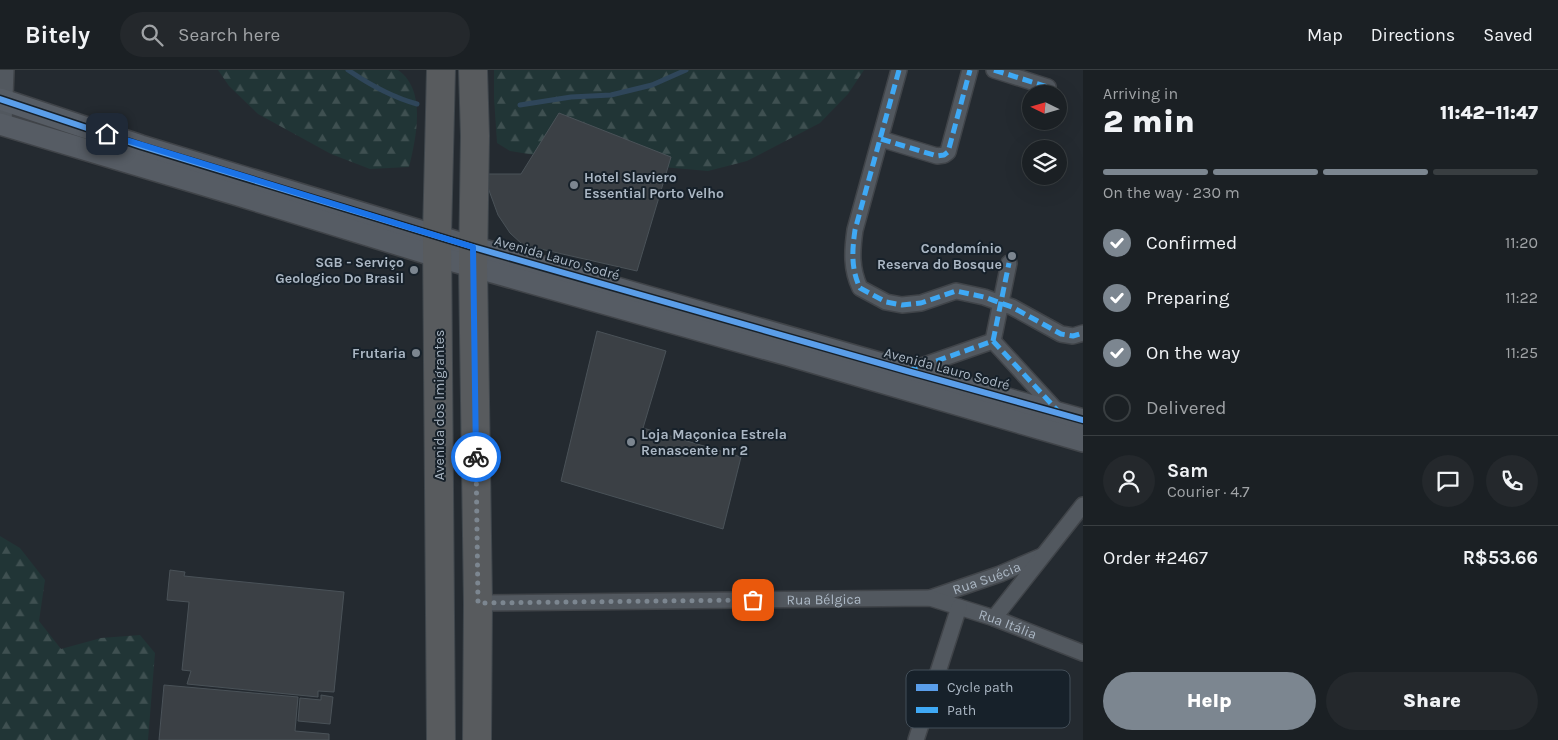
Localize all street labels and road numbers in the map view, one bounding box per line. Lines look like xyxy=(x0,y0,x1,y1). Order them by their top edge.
street label: Avenida Lauro Sodré xyxy=(492,232,622,284)
street label: Avenida dos Imigrantes xyxy=(431,330,448,480)
street label: Avenida Lauro Sodré xyxy=(882,344,1012,394)
street label: Rua Suécia xyxy=(950,558,1023,598)
street label: Rua Bélgica xyxy=(786,590,862,608)
street label: Rua Itália xyxy=(977,605,1039,643)

